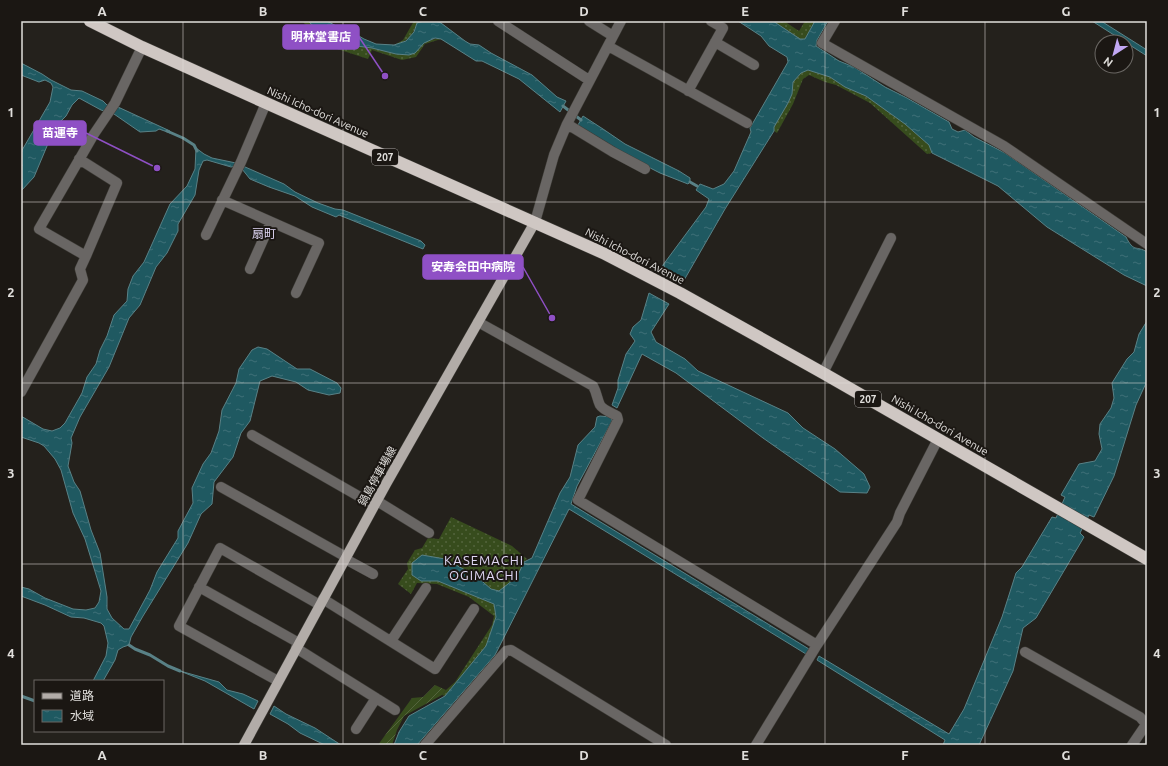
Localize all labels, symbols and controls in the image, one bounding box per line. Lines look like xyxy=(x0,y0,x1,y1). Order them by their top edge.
text: A xyxy=(97,4,107,18)
text: B xyxy=(259,4,268,18)
text: C xyxy=(419,4,428,18)
text: D xyxy=(579,4,589,18)
text: E xyxy=(741,4,749,18)
text: F xyxy=(901,4,909,18)
text: G xyxy=(1062,4,1071,18)
callout: 明林堂書店 xyxy=(283,25,359,49)
text: 明林堂書店 xyxy=(291,30,351,43)
north arrow xyxy=(1094,34,1134,74)
text: N xyxy=(1101,55,1115,69)
street label: Nishi Icho-dori Avenue xyxy=(265,84,371,140)
text: 1 xyxy=(7,105,15,119)
text: 1 xyxy=(1153,105,1161,119)
callout: 苗運寺 xyxy=(34,121,86,145)
text: 苗運寺 xyxy=(42,126,78,139)
road number: 207 xyxy=(372,149,398,165)
street label: Nishi Icho-dori Avenue xyxy=(583,226,687,286)
district label: 扇町 xyxy=(252,227,276,240)
callout: 安寿会田中病院 xyxy=(423,255,523,279)
text: 安寿会田中病院 xyxy=(431,260,515,273)
text: 2 xyxy=(7,285,15,299)
text: 2 xyxy=(1153,285,1161,299)
road number: 207 xyxy=(855,391,881,407)
street label: Nishi Icho-dori Avenue xyxy=(889,392,991,458)
street label: 鍋島停車場線 xyxy=(356,444,398,508)
text: 3 xyxy=(7,466,15,480)
text: 3 xyxy=(1153,466,1161,480)
district label: KASEMACHI OGIMACHI xyxy=(444,553,524,582)
text: 4 xyxy=(7,646,15,660)
text: 4 xyxy=(1153,646,1161,660)
legend xyxy=(34,680,164,732)
text: 道路 xyxy=(70,689,94,702)
text: 水域 xyxy=(70,709,94,722)
text: A xyxy=(97,748,107,762)
text: B xyxy=(259,748,268,762)
text: C xyxy=(419,748,428,762)
text: D xyxy=(579,748,589,762)
text: E xyxy=(741,748,749,762)
text: F xyxy=(901,748,909,762)
text: G xyxy=(1062,748,1071,762)

